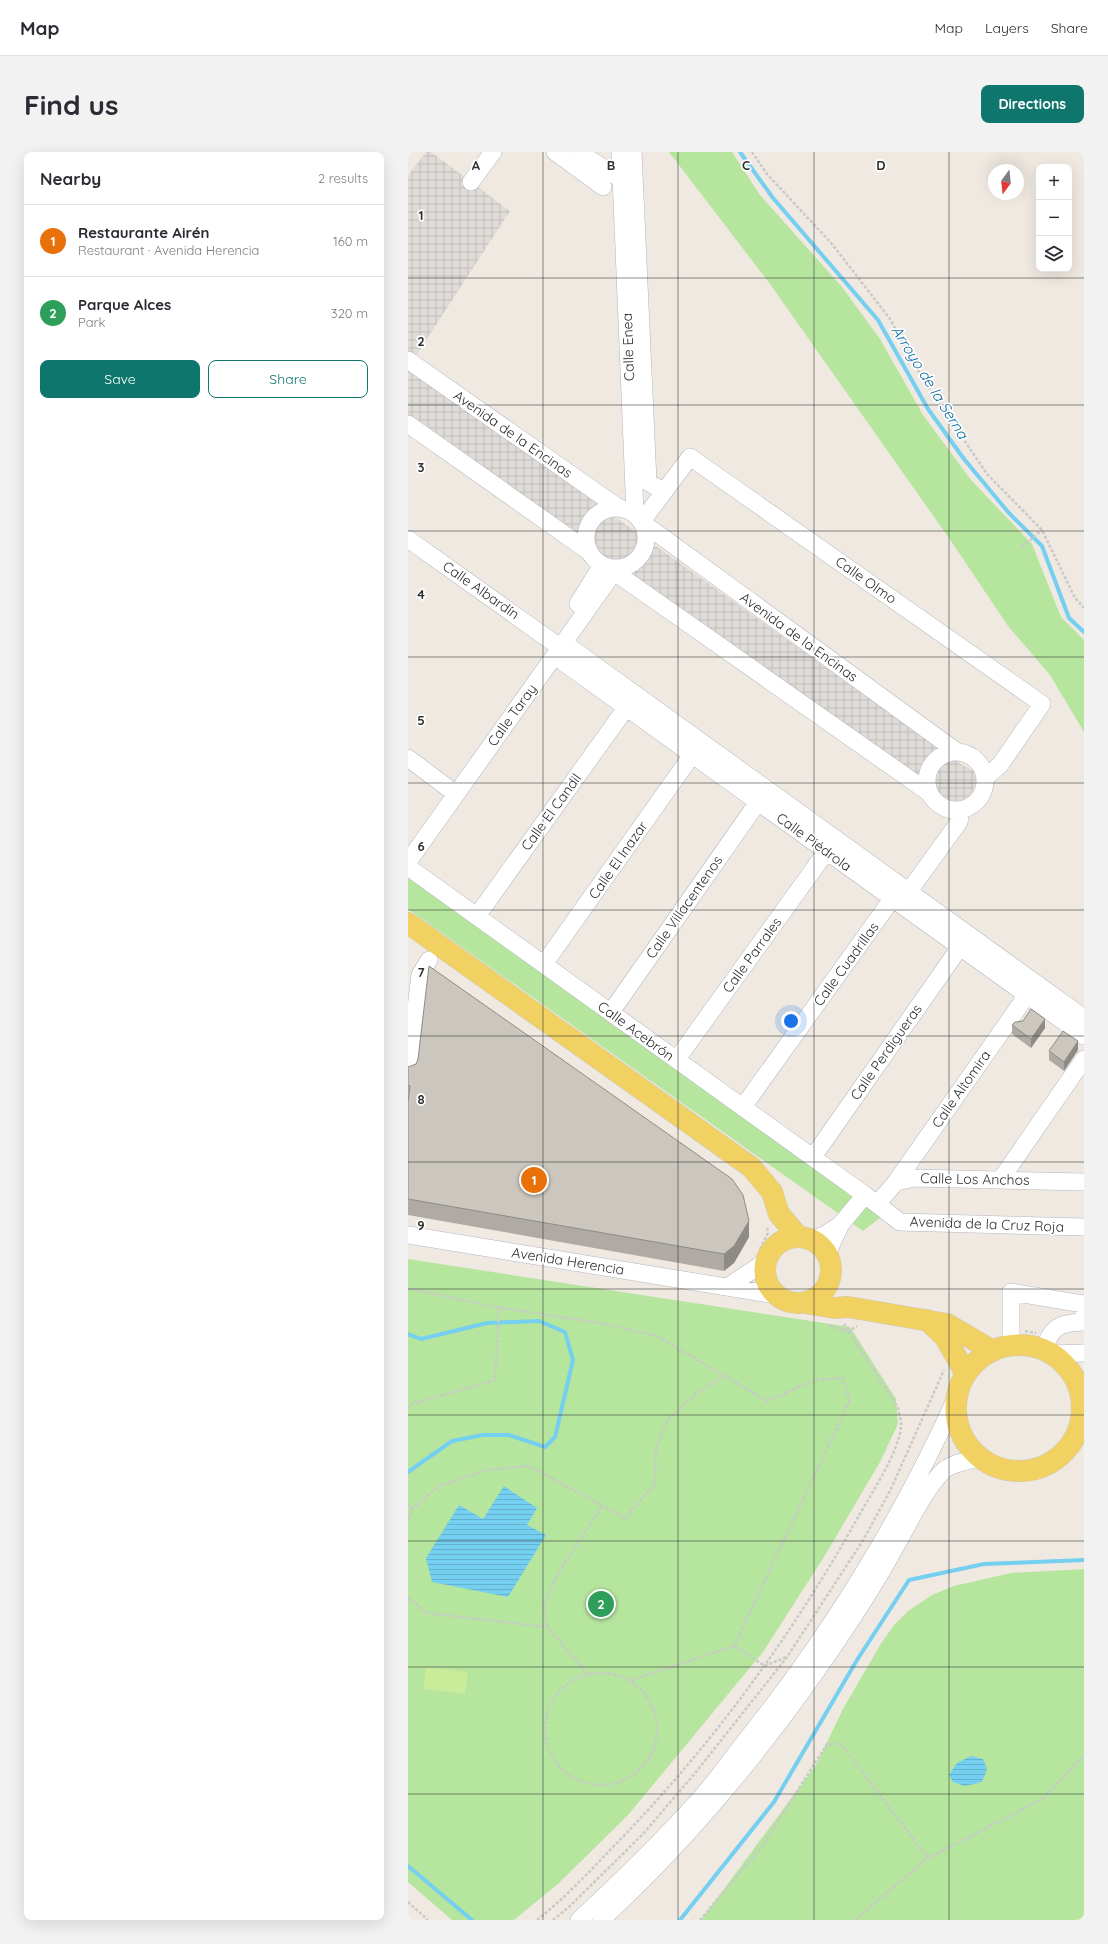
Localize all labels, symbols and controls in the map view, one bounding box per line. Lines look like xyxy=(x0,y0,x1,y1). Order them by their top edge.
text: Map xyxy=(20,16,59,40)
text: Map xyxy=(934,19,963,37)
text: Layers xyxy=(985,19,1029,37)
text: Share xyxy=(1051,19,1088,37)
button: Directions xyxy=(981,85,1084,123)
text: Find us xyxy=(24,87,118,122)
text: A xyxy=(472,157,481,173)
text: B xyxy=(607,157,615,173)
text: C xyxy=(742,157,750,173)
text: D xyxy=(876,157,886,173)
north arrow xyxy=(988,164,1024,200)
map controls xyxy=(1036,164,1072,272)
button: + xyxy=(1036,164,1072,200)
text: Nearby xyxy=(40,168,101,189)
text: 2 results xyxy=(318,170,368,186)
button: − xyxy=(1036,200,1072,236)
text: 1 xyxy=(418,207,424,223)
text: Restaurante Airén xyxy=(78,223,209,242)
text: 1 xyxy=(50,233,56,249)
text: 160 m xyxy=(333,233,368,249)
button: layers xyxy=(1036,236,1072,272)
text: Restaurant · Avenida Herencia xyxy=(78,242,259,258)
text: Parque Alces xyxy=(78,295,171,314)
text: 2 xyxy=(49,305,57,321)
text: 320 m xyxy=(331,305,368,321)
street label: Calle Enea xyxy=(618,313,638,381)
text: Park xyxy=(78,314,106,330)
water label: Arroyo de la Serna xyxy=(887,322,973,443)
text: 2 xyxy=(417,333,425,349)
button: Save xyxy=(40,360,200,398)
button: Share xyxy=(208,360,368,398)
street label: Avenida de la Encinas xyxy=(450,386,576,482)
text: 3 xyxy=(418,459,425,475)
street label: Calle Olmo xyxy=(832,552,900,608)
street label: Calle Albardín xyxy=(439,557,523,623)
text: 4 xyxy=(417,586,425,602)
street label: Avenida de la Encinas xyxy=(737,588,861,686)
street label: Calle Taray xyxy=(483,680,541,750)
text: 5 xyxy=(417,712,425,728)
street label: Calle El Candil xyxy=(517,770,585,854)
street label: Calle Piédrola xyxy=(773,809,855,875)
street label: Calle El Inazar xyxy=(584,817,652,903)
text: 6 xyxy=(417,838,425,854)
street label: Calle Villacentenos xyxy=(642,852,726,962)
street label: Calle Parrales xyxy=(719,914,785,996)
street label: Calle Cuadrillas xyxy=(809,918,883,1010)
text: 7 xyxy=(417,964,425,980)
street label: Calle Acebrón xyxy=(594,997,678,1065)
street label: Calle Perdigueras xyxy=(846,1001,926,1103)
your location xyxy=(781,1011,801,1031)
street label: Calle Altomira xyxy=(928,1047,994,1131)
text: 8 xyxy=(417,1091,425,1107)
pin: 1 xyxy=(521,1165,547,1195)
street label: Calle Los Anchos xyxy=(920,1169,1030,1189)
street label: Avenida de la Cruz Roja xyxy=(909,1212,1065,1236)
text: 9 xyxy=(417,1217,425,1233)
street label: Avenida Herencia xyxy=(510,1243,626,1279)
pin: 2 xyxy=(588,1589,614,1619)

